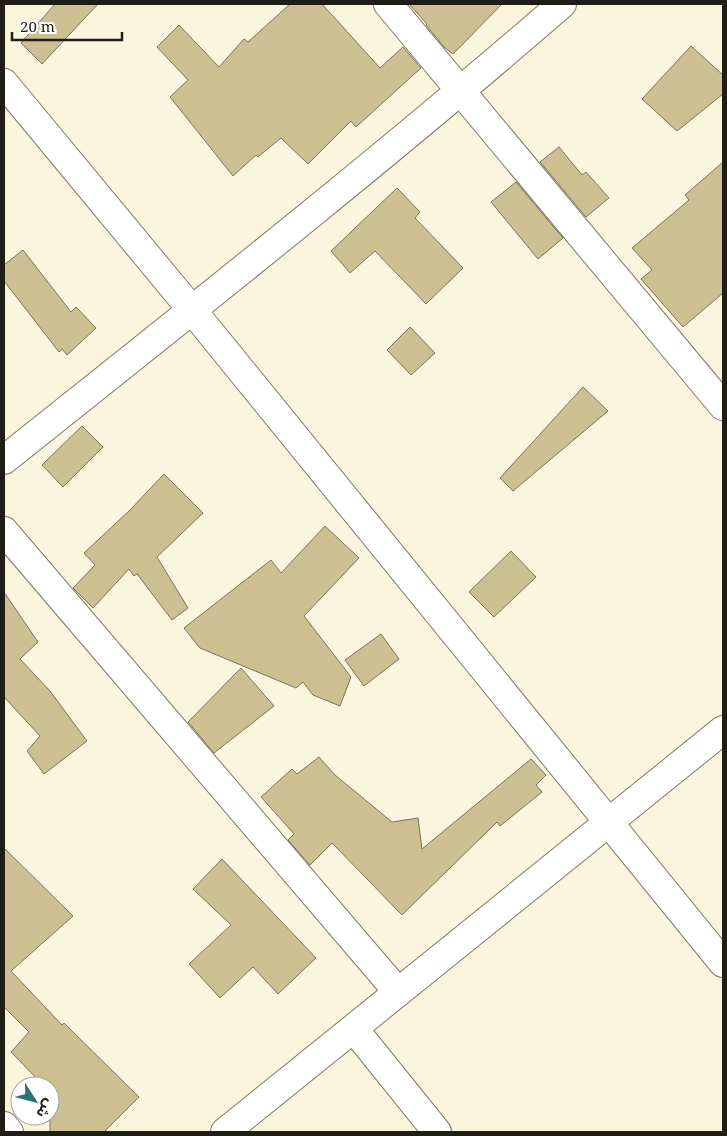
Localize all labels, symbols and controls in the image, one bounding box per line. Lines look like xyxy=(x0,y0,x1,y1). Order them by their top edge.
scale bar xyxy=(12,10,122,42)
text: 20 m xyxy=(20,16,55,36)
north arrow xyxy=(10,1076,60,1126)
text: ش xyxy=(33,1096,59,1122)

